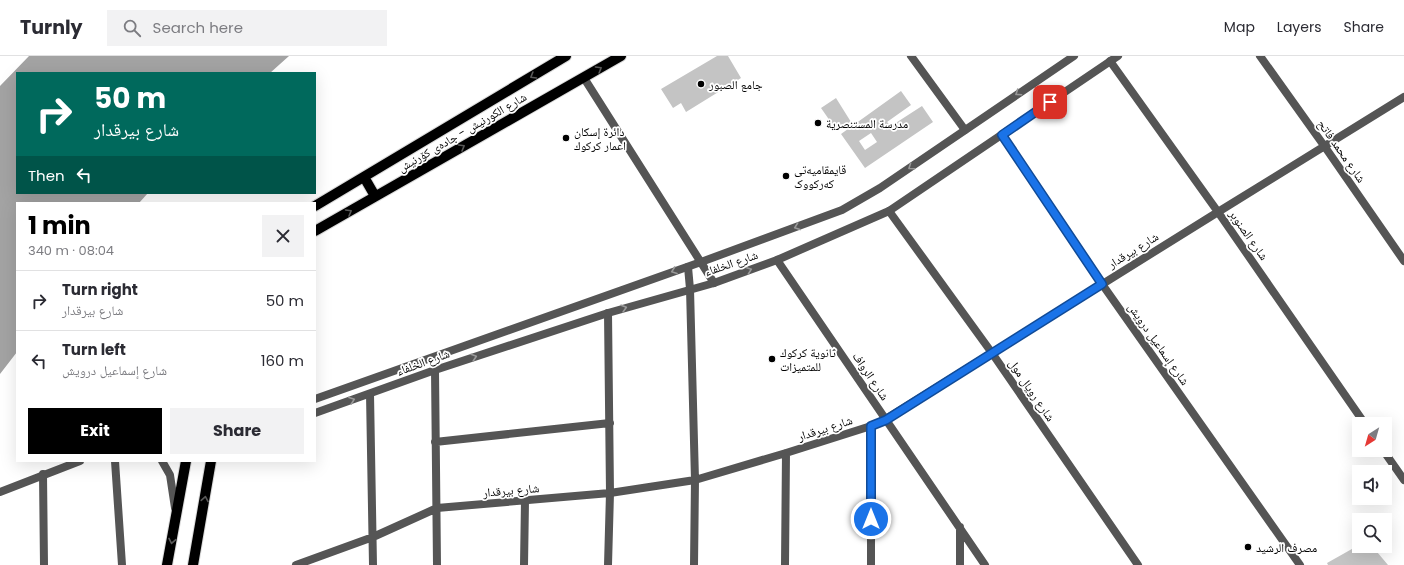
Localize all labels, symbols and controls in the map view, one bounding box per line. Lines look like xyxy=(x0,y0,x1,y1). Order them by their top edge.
search box xyxy=(107,10,387,46)
text: Turnly xyxy=(20,14,83,41)
icon: search xyxy=(121,17,143,39)
text: Search here xyxy=(153,17,243,38)
text: Map xyxy=(1224,17,1255,37)
text: Layers xyxy=(1277,17,1321,37)
text: Share xyxy=(1343,17,1384,37)
one-way arrow xyxy=(595,67,602,74)
one-way arrow xyxy=(530,71,537,79)
place label: جامع الصبور xyxy=(708,76,763,93)
text: 50 m xyxy=(94,79,166,118)
marker: جامع الصبور xyxy=(696,79,706,89)
pin xyxy=(1033,85,1067,119)
icon: right xyxy=(28,88,80,140)
street label: شارع الكورنيش - جادەی کۆرنیش xyxy=(394,88,530,176)
one-way arrow xyxy=(1016,89,1023,96)
icon: arrive xyxy=(1039,91,1061,113)
place label: مدرسة المستنصرية xyxy=(826,115,908,132)
street label: شارع محمد فاتح xyxy=(1314,116,1370,186)
text: شارع بيرقدار xyxy=(94,117,179,142)
marker: مدرسة المستنصرية xyxy=(813,118,823,128)
place label: دائرة إسكان اعمار كركوك xyxy=(574,123,626,154)
marker: دائرة إسكان اعمار كركوك xyxy=(561,133,571,143)
one-way arrow xyxy=(458,145,465,152)
place label: قایمقامیەتی کەرکووک xyxy=(794,161,846,192)
one-way arrow xyxy=(908,162,915,170)
icon: left xyxy=(73,164,95,186)
text: Then xyxy=(28,165,65,186)
marker: قایمقامیەتی کەرکووک xyxy=(781,171,791,181)
street label: شارع الصنوبر xyxy=(1225,206,1273,264)
text: 1 min xyxy=(28,209,91,242)
one-way arrow xyxy=(345,209,352,216)
button: close xyxy=(262,215,304,257)
one-way arrow xyxy=(793,223,800,231)
street label: شارع بيرقدار xyxy=(1104,228,1162,273)
text: 340 m · 08:04 xyxy=(28,241,114,260)
street label: شارع الخلفاء xyxy=(702,246,760,280)
one-way arrow xyxy=(745,266,752,275)
one-way arrow xyxy=(671,267,678,275)
text: Turn right xyxy=(62,279,138,300)
icon: right xyxy=(28,290,50,312)
text: 50 m xyxy=(266,290,304,311)
street label: شارع إسماعيل درويش xyxy=(1124,299,1194,389)
text: شارع بيرقدار xyxy=(62,301,123,320)
one-way arrow xyxy=(621,304,628,313)
text: Turn left xyxy=(62,339,126,360)
place label: ثانوية كركوك للمتميزات xyxy=(780,344,837,375)
street label: شارع الخلفاء xyxy=(394,345,452,379)
street label: شارع الرواف xyxy=(849,348,893,404)
icon: left xyxy=(28,350,50,372)
text: 160 m xyxy=(261,350,304,371)
one-way arrow xyxy=(471,353,478,362)
marker: ثانوية كركوك للمتميزات xyxy=(767,354,777,364)
street label: شارع رويال مول xyxy=(1005,355,1059,425)
text: شارع إسماعيل درويش xyxy=(62,361,167,380)
one-way arrow xyxy=(348,397,355,405)
button: Exit xyxy=(28,408,162,454)
button: Share xyxy=(170,408,304,454)
street label: شارع بيرقدار xyxy=(794,411,855,445)
north arrow xyxy=(1352,417,1392,457)
map controls xyxy=(1352,417,1392,553)
button: sound xyxy=(1352,465,1392,505)
street label: شارع بيرقدار xyxy=(481,479,540,501)
one-way arrow xyxy=(200,496,208,502)
position arrow xyxy=(850,498,892,540)
button: search xyxy=(1352,513,1392,553)
one-way arrow xyxy=(168,538,176,544)
place label: مصرف الرشيد xyxy=(1256,539,1317,556)
marker: مصرف الرشيد xyxy=(1243,542,1253,552)

